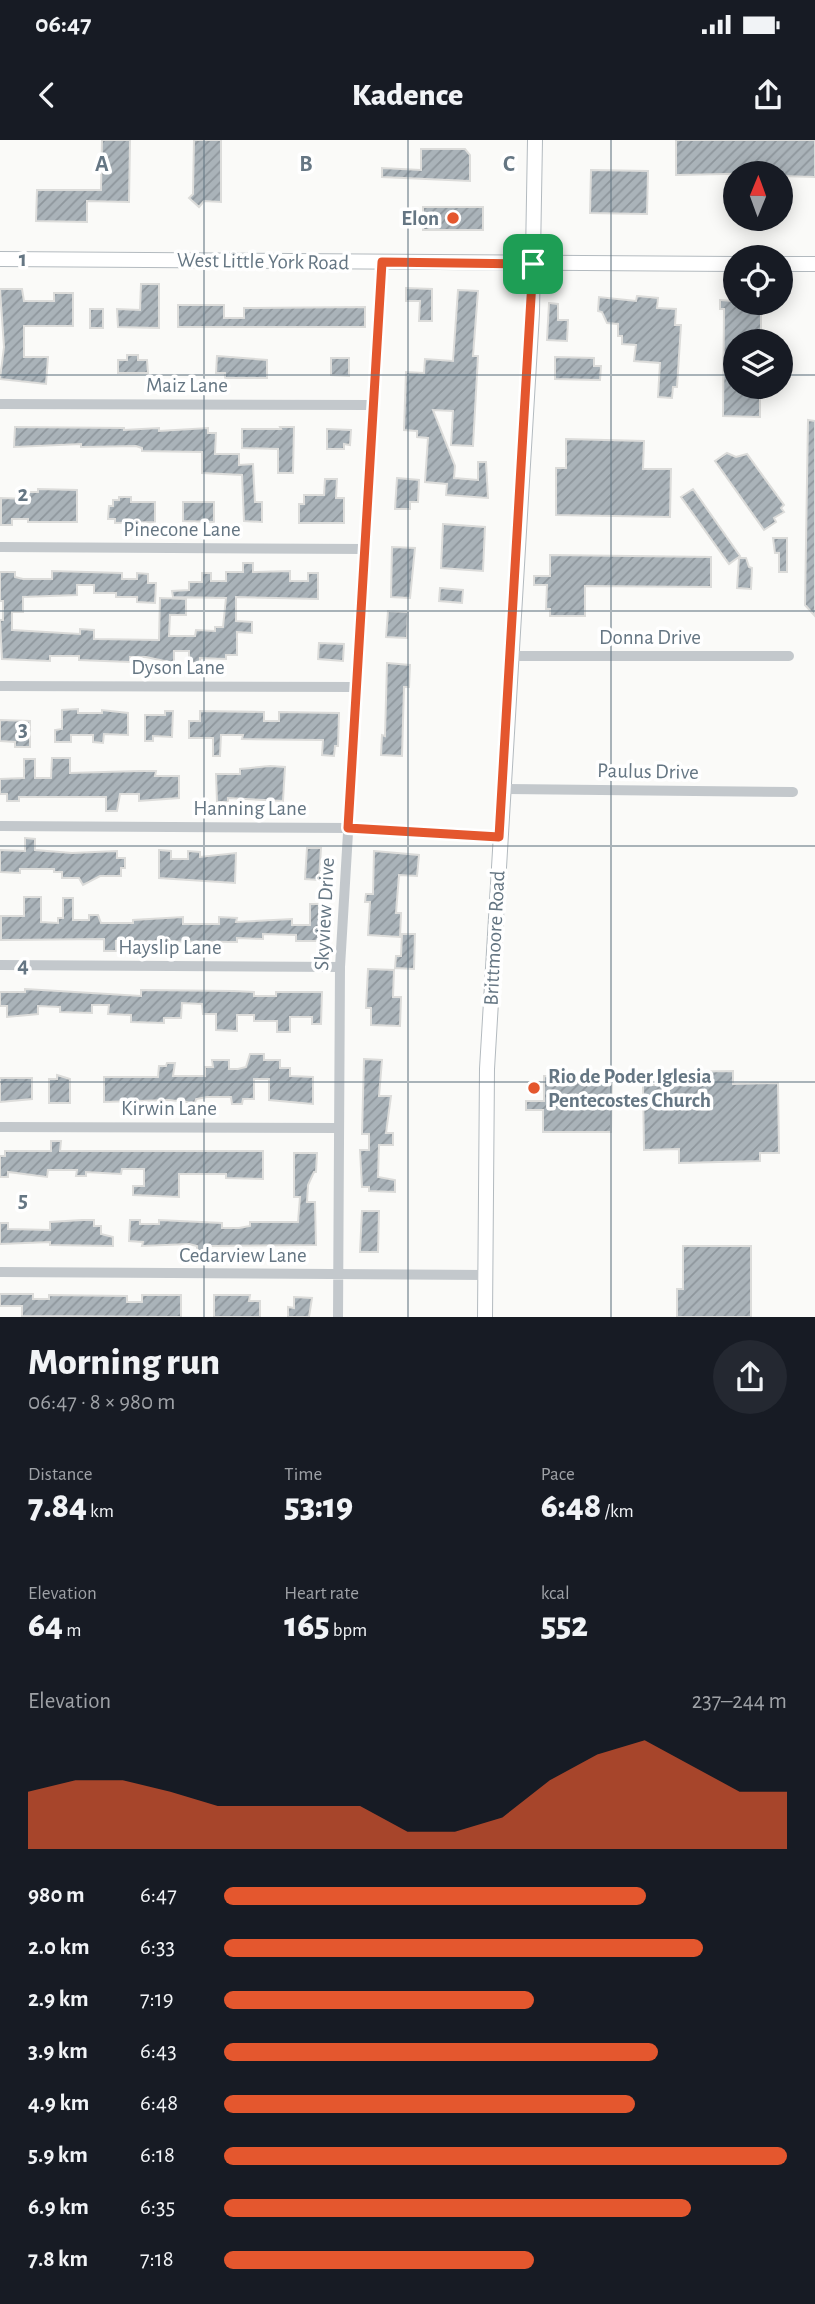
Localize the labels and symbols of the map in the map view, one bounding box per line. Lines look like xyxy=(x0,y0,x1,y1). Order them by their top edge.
text: A xyxy=(95,153,109,176)
text: B xyxy=(299,153,313,176)
text: C xyxy=(503,153,515,176)
north arrow xyxy=(723,161,793,231)
place label: Elon xyxy=(401,208,439,229)
marker: Elon xyxy=(445,210,461,226)
pin xyxy=(503,234,563,294)
text: 1 xyxy=(19,248,27,271)
street label: West Little York Road xyxy=(177,249,350,274)
street label: Maiz Lane xyxy=(146,375,228,396)
text: 2 xyxy=(18,483,29,506)
street label: Pinecone Lane xyxy=(123,519,241,540)
street label: Donna Drive xyxy=(599,627,701,648)
street label: Dyson Lane xyxy=(131,657,225,678)
text: 3 xyxy=(18,718,28,741)
street label: Paulus Drive xyxy=(597,760,699,783)
street label: Hanning Lane xyxy=(193,798,307,819)
street label: Skyview Drive xyxy=(311,857,338,971)
street label: Brittmoore Road xyxy=(480,870,509,1006)
street label: Hayslip Lane xyxy=(118,937,222,958)
text: 4 xyxy=(17,954,29,977)
place label: Rio de Poder Iglesia Pentecostes Church xyxy=(548,1066,712,1111)
marker: Rio de Poder Iglesia Pentecostes Church xyxy=(526,1080,542,1096)
street label: Kirwin Lane xyxy=(121,1098,217,1119)
text: 5 xyxy=(18,1189,28,1212)
street label: Cedarview Lane xyxy=(179,1245,307,1266)

